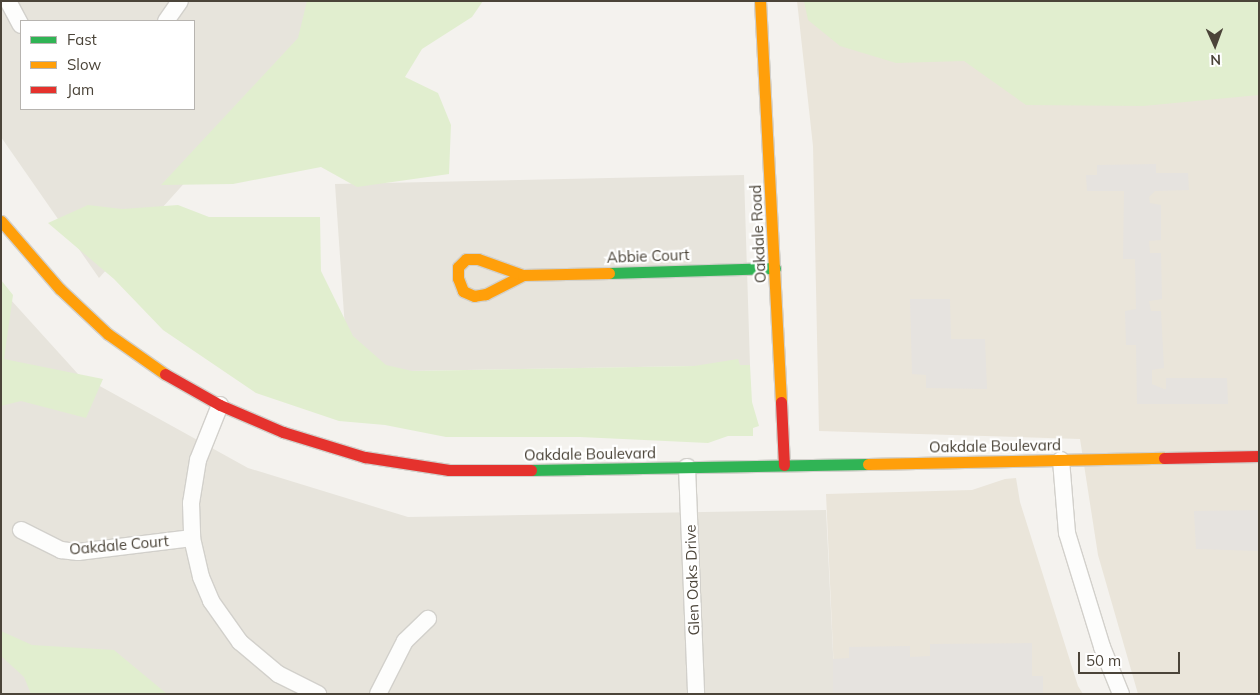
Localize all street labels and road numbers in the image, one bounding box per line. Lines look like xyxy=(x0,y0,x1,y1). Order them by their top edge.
street label: Oakdale Road xyxy=(746,184,770,284)
street label: Abbie Court xyxy=(606,246,690,266)
street label: Oakdale Boulevard xyxy=(929,436,1061,456)
street label: Oakdale Boulevard xyxy=(524,444,656,464)
street label: Glen Oaks Drive xyxy=(681,524,703,636)
street label: Oakdale Court xyxy=(69,532,169,558)

